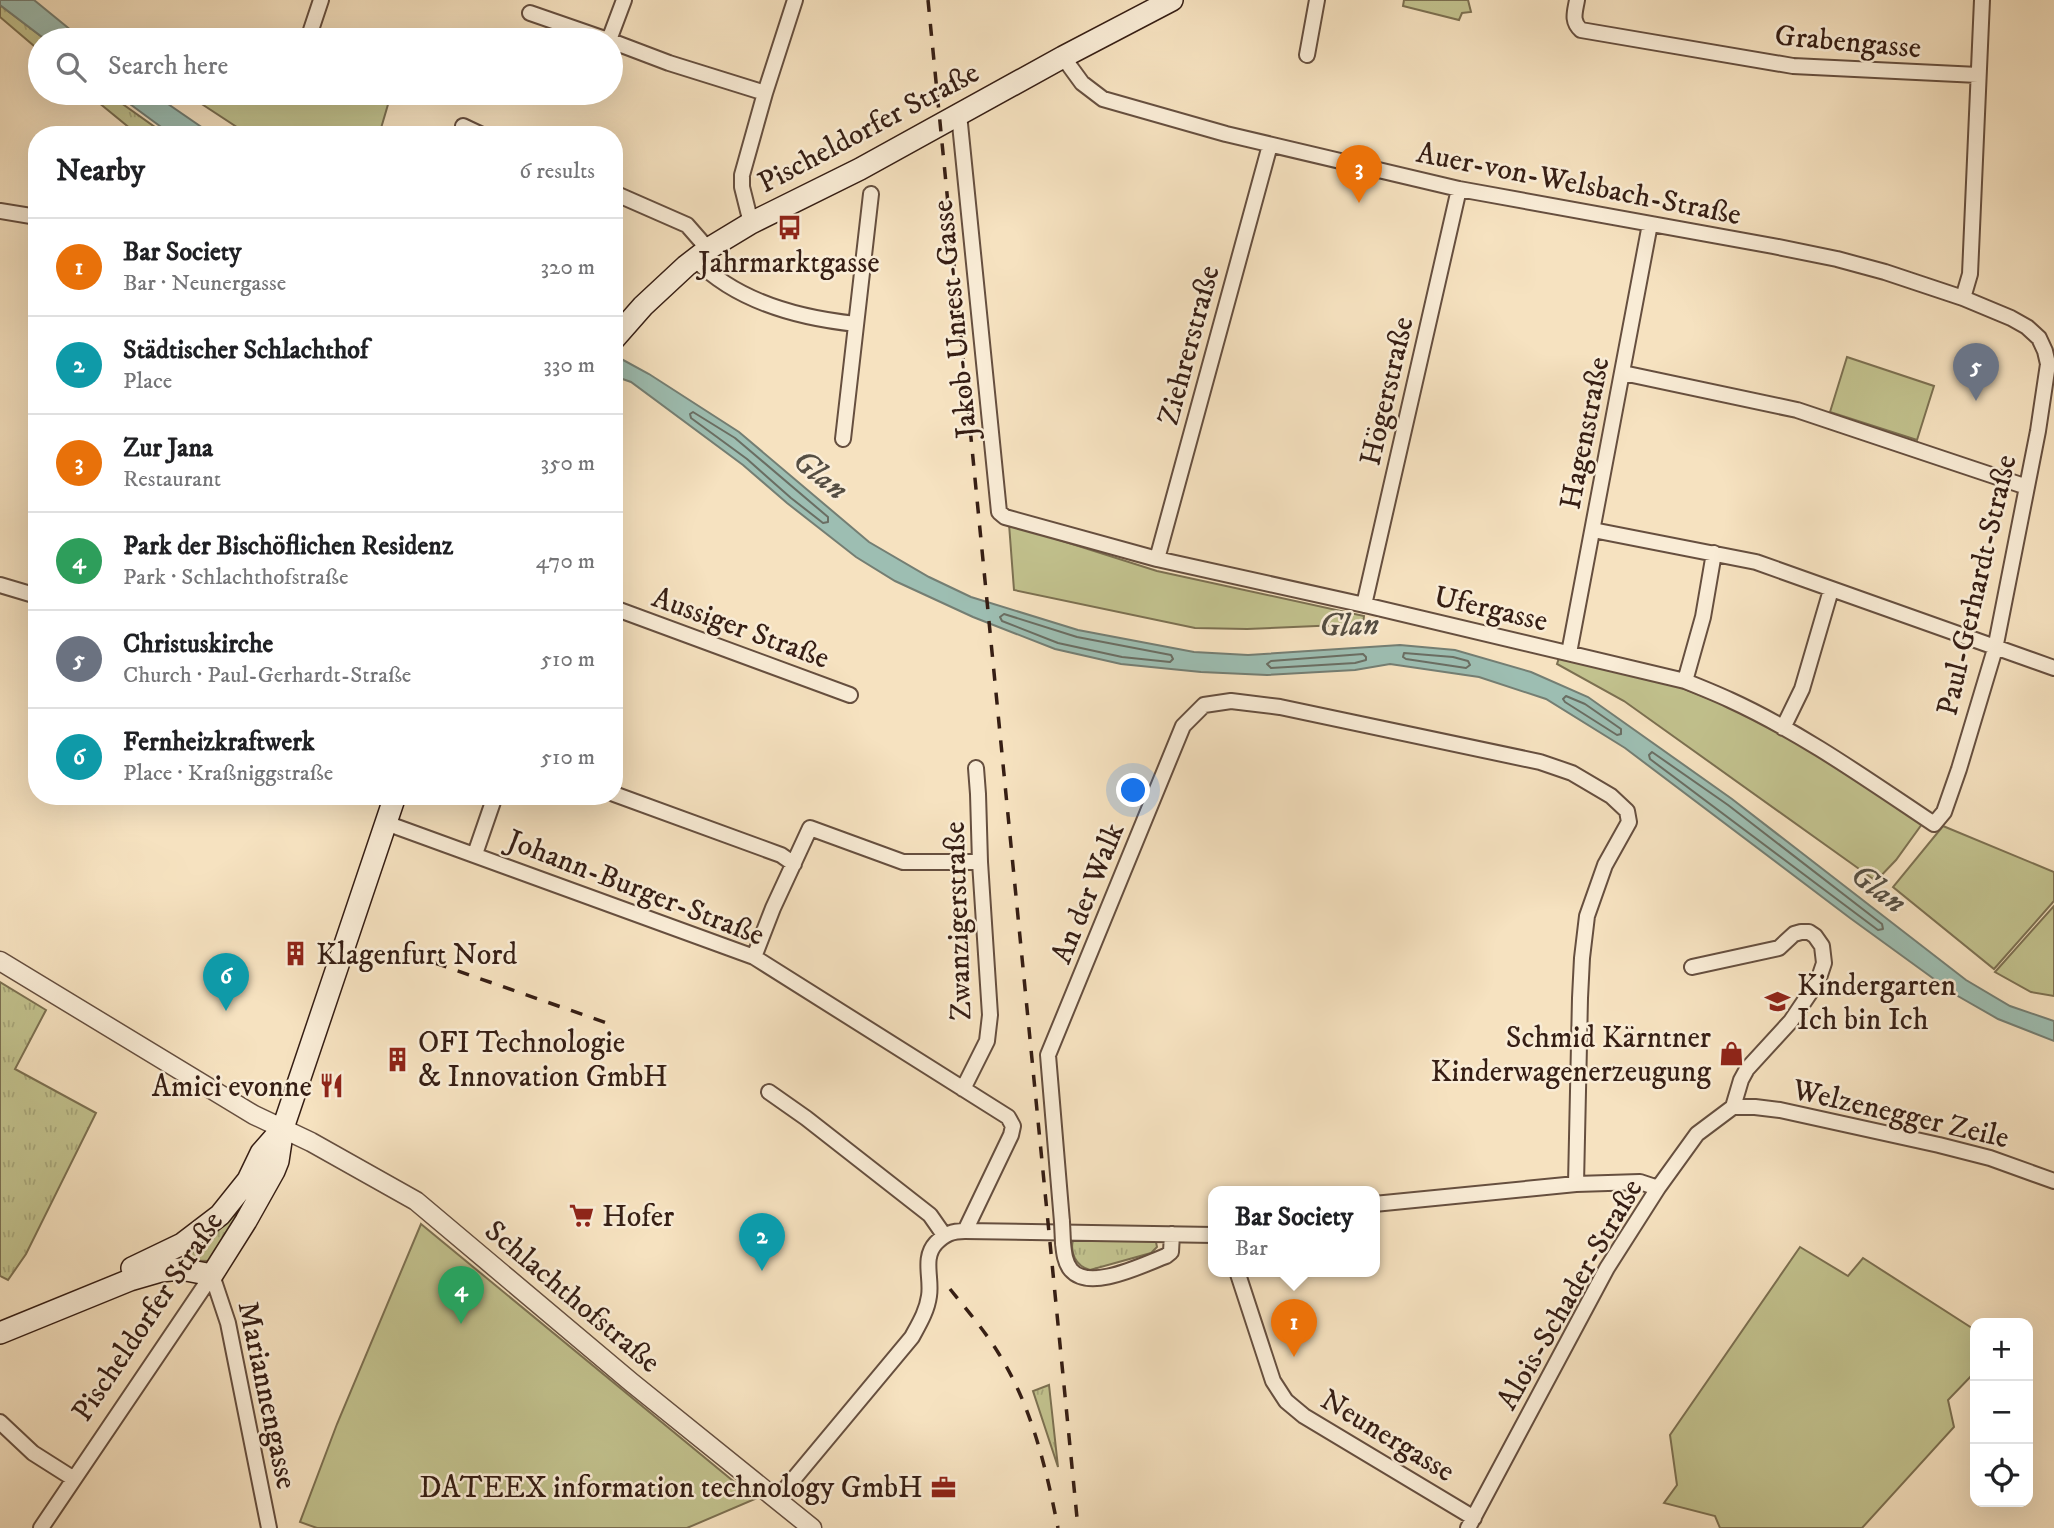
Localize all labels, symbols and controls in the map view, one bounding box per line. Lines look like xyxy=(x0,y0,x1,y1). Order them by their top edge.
street label: Grabengasse xyxy=(1773,18,1923,67)
search box xyxy=(28,28,623,105)
icon: search xyxy=(52,48,90,86)
text: Search here xyxy=(108,50,228,83)
street label: Pischeldorfer Straße xyxy=(752,54,986,202)
street label: Auer-von-Welsbach-Straße xyxy=(1413,135,1744,234)
pin: 3 xyxy=(1336,145,1382,203)
text: Nearby xyxy=(56,153,145,190)
text: 6 results xyxy=(519,157,595,186)
street label: Jakob-Unrest-Gasse xyxy=(925,198,987,443)
bus stop icon: Jahrmarktgasse xyxy=(775,213,803,241)
text: Bar Society xyxy=(123,236,241,269)
place label: Jahrmarktgasse xyxy=(695,245,880,282)
text: 1 xyxy=(75,253,83,282)
text: 320 m xyxy=(541,253,595,282)
street label: Ziehrerstraße xyxy=(1150,261,1229,429)
text: Bar · Neunergasse xyxy=(123,269,286,298)
street label: Högerstraße xyxy=(1352,313,1423,469)
text: Städtischer Schlachthof xyxy=(123,334,368,367)
pin: 5 xyxy=(1953,343,1999,401)
text: 2 xyxy=(73,351,85,380)
text: 330 m xyxy=(543,351,595,380)
street label: Hagenstraße xyxy=(1553,354,1618,513)
text: Place xyxy=(123,367,172,396)
text: Zur Jana xyxy=(123,432,213,465)
water label: Glan xyxy=(784,441,856,510)
text: 3 xyxy=(75,449,83,478)
text: 350 m xyxy=(540,449,595,478)
street label: Paul-Gerhardt-Straße xyxy=(1929,451,2025,719)
text: Restaurant xyxy=(123,465,221,494)
text: Park der Bischöflichen Residenz xyxy=(123,530,453,563)
text: 4 xyxy=(72,547,86,576)
text: 470 m xyxy=(536,547,595,576)
text: Park · Schlachthofstraße xyxy=(123,563,349,592)
street label: Ufergasse xyxy=(1430,578,1551,640)
street label: Aussiger Straße xyxy=(647,579,834,678)
water label: Glan xyxy=(1319,605,1379,647)
text: Christuskirche xyxy=(123,628,273,661)
text: 5 xyxy=(73,645,85,674)
text: 510 m xyxy=(541,645,595,674)
text: Church · Paul-Gerhardt-Straße xyxy=(123,661,411,690)
text: Fernheizkraftwerk xyxy=(123,726,315,759)
text: 6 xyxy=(73,743,85,772)
text: 510 m xyxy=(541,743,595,772)
text: Place · Kraßniggstraße xyxy=(123,759,333,788)
your location xyxy=(1116,773,1150,807)
street label: An der Walk xyxy=(1043,818,1133,969)
street label: Johann-Burger-Straße xyxy=(499,821,769,955)
street label: Zwanzigerstraße xyxy=(937,821,980,1021)
water label: Glan xyxy=(1842,856,1914,924)
place label: Klagenfurt Nord xyxy=(316,937,517,974)
building icon: Klagenfurt Nord xyxy=(282,940,310,968)
pin: 6 xyxy=(203,953,249,1011)
place label: Kindergarten Ich bin Ich xyxy=(1797,968,1956,1039)
school or university icon: Kindergarten Ich bin Ich xyxy=(1763,988,1791,1016)
place label: Schmid Kärntner Kinderwagenerzeugung xyxy=(1430,1020,1711,1091)
place label: OFI Technologie & Innovation GmbH xyxy=(418,1025,668,1096)
shop icon: Schmid Kärntner Kinderwagenerzeugung xyxy=(1717,1040,1745,1068)
building icon: OFI Technologie & Innovation GmbH xyxy=(384,1045,412,1073)
place label: Amici evonne xyxy=(152,1069,312,1106)
street label: Welzenegger Zeile xyxy=(1788,1071,2012,1157)
restaurant icon: Amici evonne xyxy=(318,1072,346,1100)
street label: Alois-Schader-Straße xyxy=(1489,1173,1651,1417)
popup xyxy=(1208,1186,1380,1277)
place label: Hofer xyxy=(602,1199,674,1236)
text: Bar Society xyxy=(1235,1201,1353,1234)
supermarket icon: Hofer xyxy=(568,1202,596,1230)
street label: Pischeldorfer Straße xyxy=(64,1205,232,1429)
street label: Schlachthofstraße xyxy=(477,1213,667,1381)
pin: 2 xyxy=(739,1213,785,1271)
text: Bar xyxy=(1235,1234,1268,1263)
pin: 4 xyxy=(438,1266,484,1324)
street label: Mariannengasse xyxy=(229,1298,304,1493)
pin: 1 xyxy=(1271,1299,1317,1357)
map controls xyxy=(1970,1318,2033,1507)
button: + xyxy=(1970,1318,2033,1381)
button: − xyxy=(1970,1381,2033,1444)
street label: Neunergasse xyxy=(1313,1382,1461,1491)
button: locate xyxy=(1970,1444,2033,1507)
place label: DATEEX information technology GmbH xyxy=(419,1470,923,1507)
office icon: DATEEX information technology GmbH xyxy=(929,1473,957,1501)

